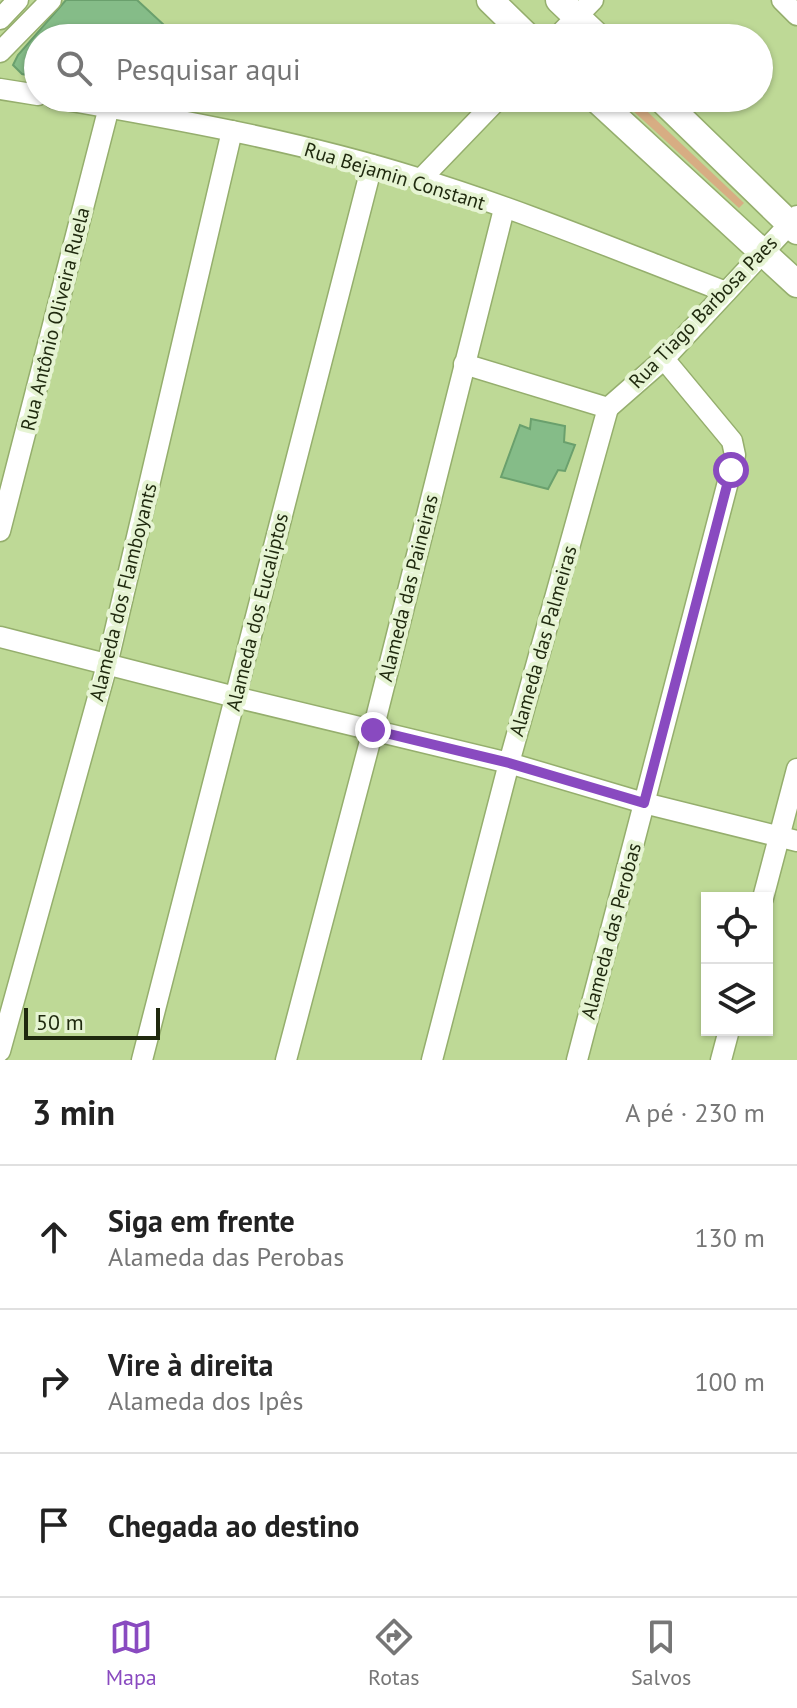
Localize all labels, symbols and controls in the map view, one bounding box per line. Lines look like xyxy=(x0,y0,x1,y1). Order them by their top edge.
search box xyxy=(24,24,773,112)
icon: search xyxy=(52,46,96,90)
text: Pesquisar aqui xyxy=(116,49,301,88)
street label: Rua Bejamin Constant xyxy=(301,136,489,216)
street label: Rua Antônio Oliveira Ruela xyxy=(15,204,95,434)
street label: Rua Tiago Barbosa Paes xyxy=(623,230,783,394)
route start xyxy=(713,452,749,488)
street label: Alameda dos Flamboyants xyxy=(83,480,163,704)
street label: Alameda das Paineiras xyxy=(372,492,444,684)
street label: Alameda dos Eucaliptos xyxy=(220,510,294,714)
street label: Alameda das Palmeiras xyxy=(503,543,583,739)
route end xyxy=(355,712,391,748)
street label: Alameda das Perobas xyxy=(575,840,647,1022)
map controls xyxy=(701,892,773,1036)
button: locate xyxy=(701,892,773,964)
button: layers xyxy=(701,964,773,1036)
scale bar xyxy=(24,1004,160,1040)
text: 50 m xyxy=(36,1008,84,1036)
text: 3 min xyxy=(32,1090,115,1134)
text: A pé · 230 m xyxy=(625,1096,765,1129)
text: Siga em frente xyxy=(108,1201,295,1240)
icon: ahead xyxy=(32,1215,76,1259)
text: 130 m xyxy=(694,1221,765,1254)
text: Alameda das Perobas xyxy=(108,1240,344,1273)
text: Vire à direita xyxy=(108,1345,273,1384)
icon: right xyxy=(32,1359,76,1403)
text: 100 m xyxy=(694,1365,765,1398)
text: Alameda dos Ipês xyxy=(108,1384,303,1417)
icon: arrive xyxy=(32,1503,76,1547)
text: Chegada ao destino xyxy=(108,1506,359,1545)
tab: Mapa xyxy=(106,1615,157,1691)
tab: Rotas xyxy=(368,1615,420,1691)
tab: Salvos xyxy=(631,1615,691,1691)

